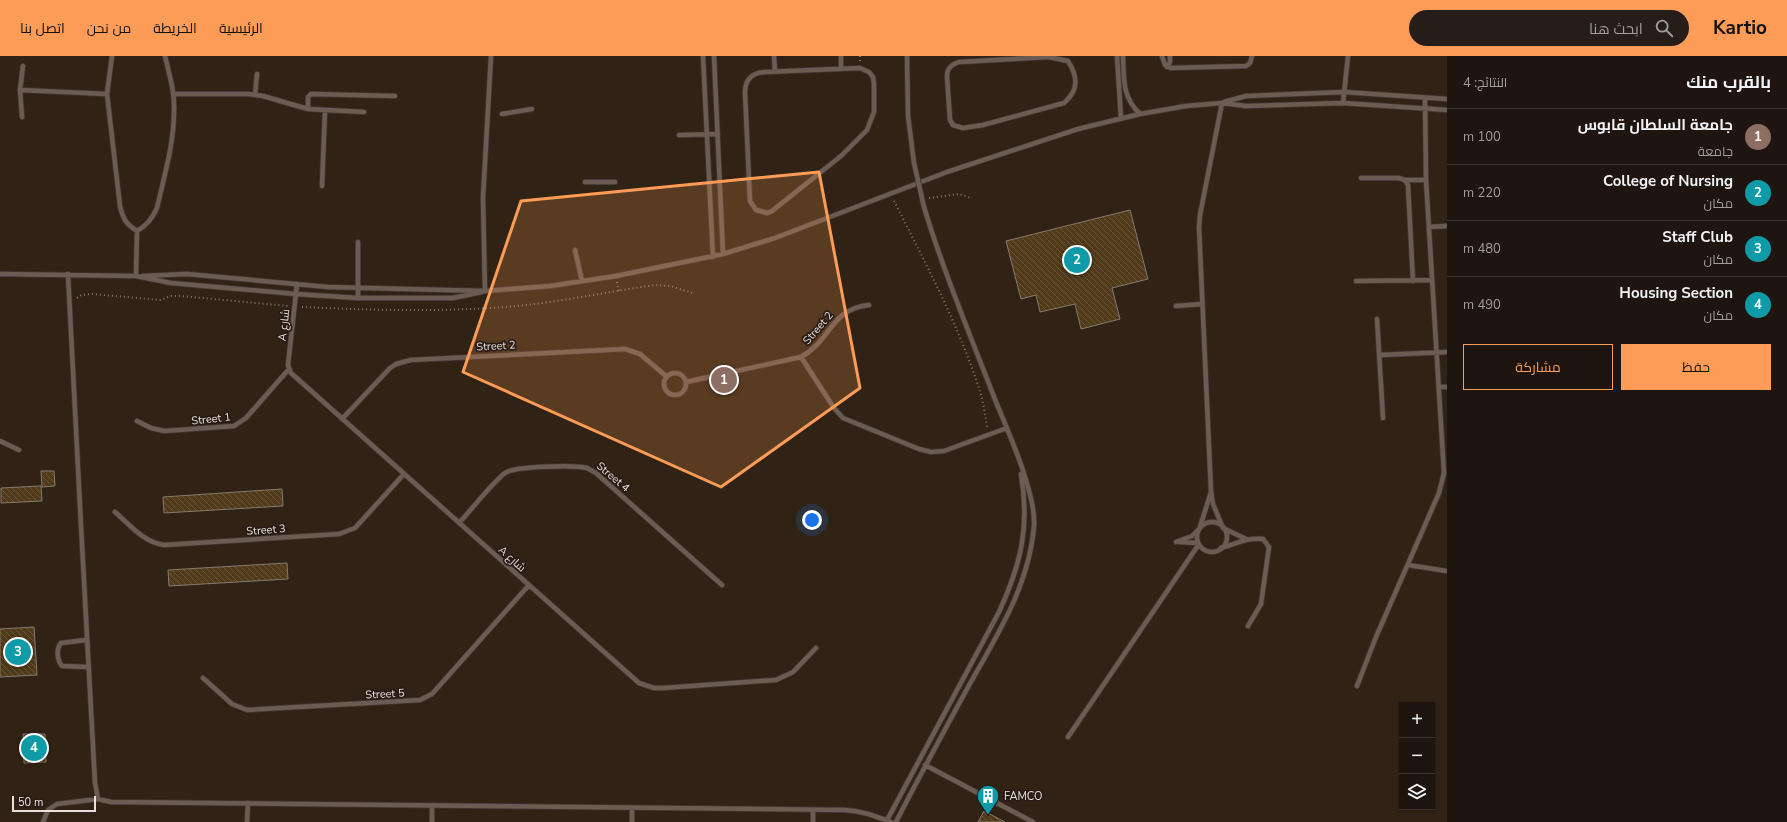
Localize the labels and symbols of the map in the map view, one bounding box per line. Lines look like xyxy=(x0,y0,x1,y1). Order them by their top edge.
pin: 2 xyxy=(1064,245,1090,275)
street label: A شارع xyxy=(275,308,293,342)
street label: Street 2 xyxy=(799,308,837,348)
street label: Street 2 xyxy=(476,337,516,355)
pin: 1 xyxy=(711,365,737,395)
street label: Street 1 xyxy=(191,409,231,429)
street label: Street 4 xyxy=(593,459,633,496)
your location xyxy=(802,510,822,530)
street label: Street 3 xyxy=(246,521,286,539)
street label: A شارع xyxy=(495,543,529,575)
pin: 3 xyxy=(5,637,31,667)
street label: Street 5 xyxy=(365,685,405,703)
pin: 4 xyxy=(21,733,47,763)
building icon: FAMCO xyxy=(975,783,1001,816)
place label: FAMCO xyxy=(1004,789,1042,804)
scale bar xyxy=(12,794,96,813)

